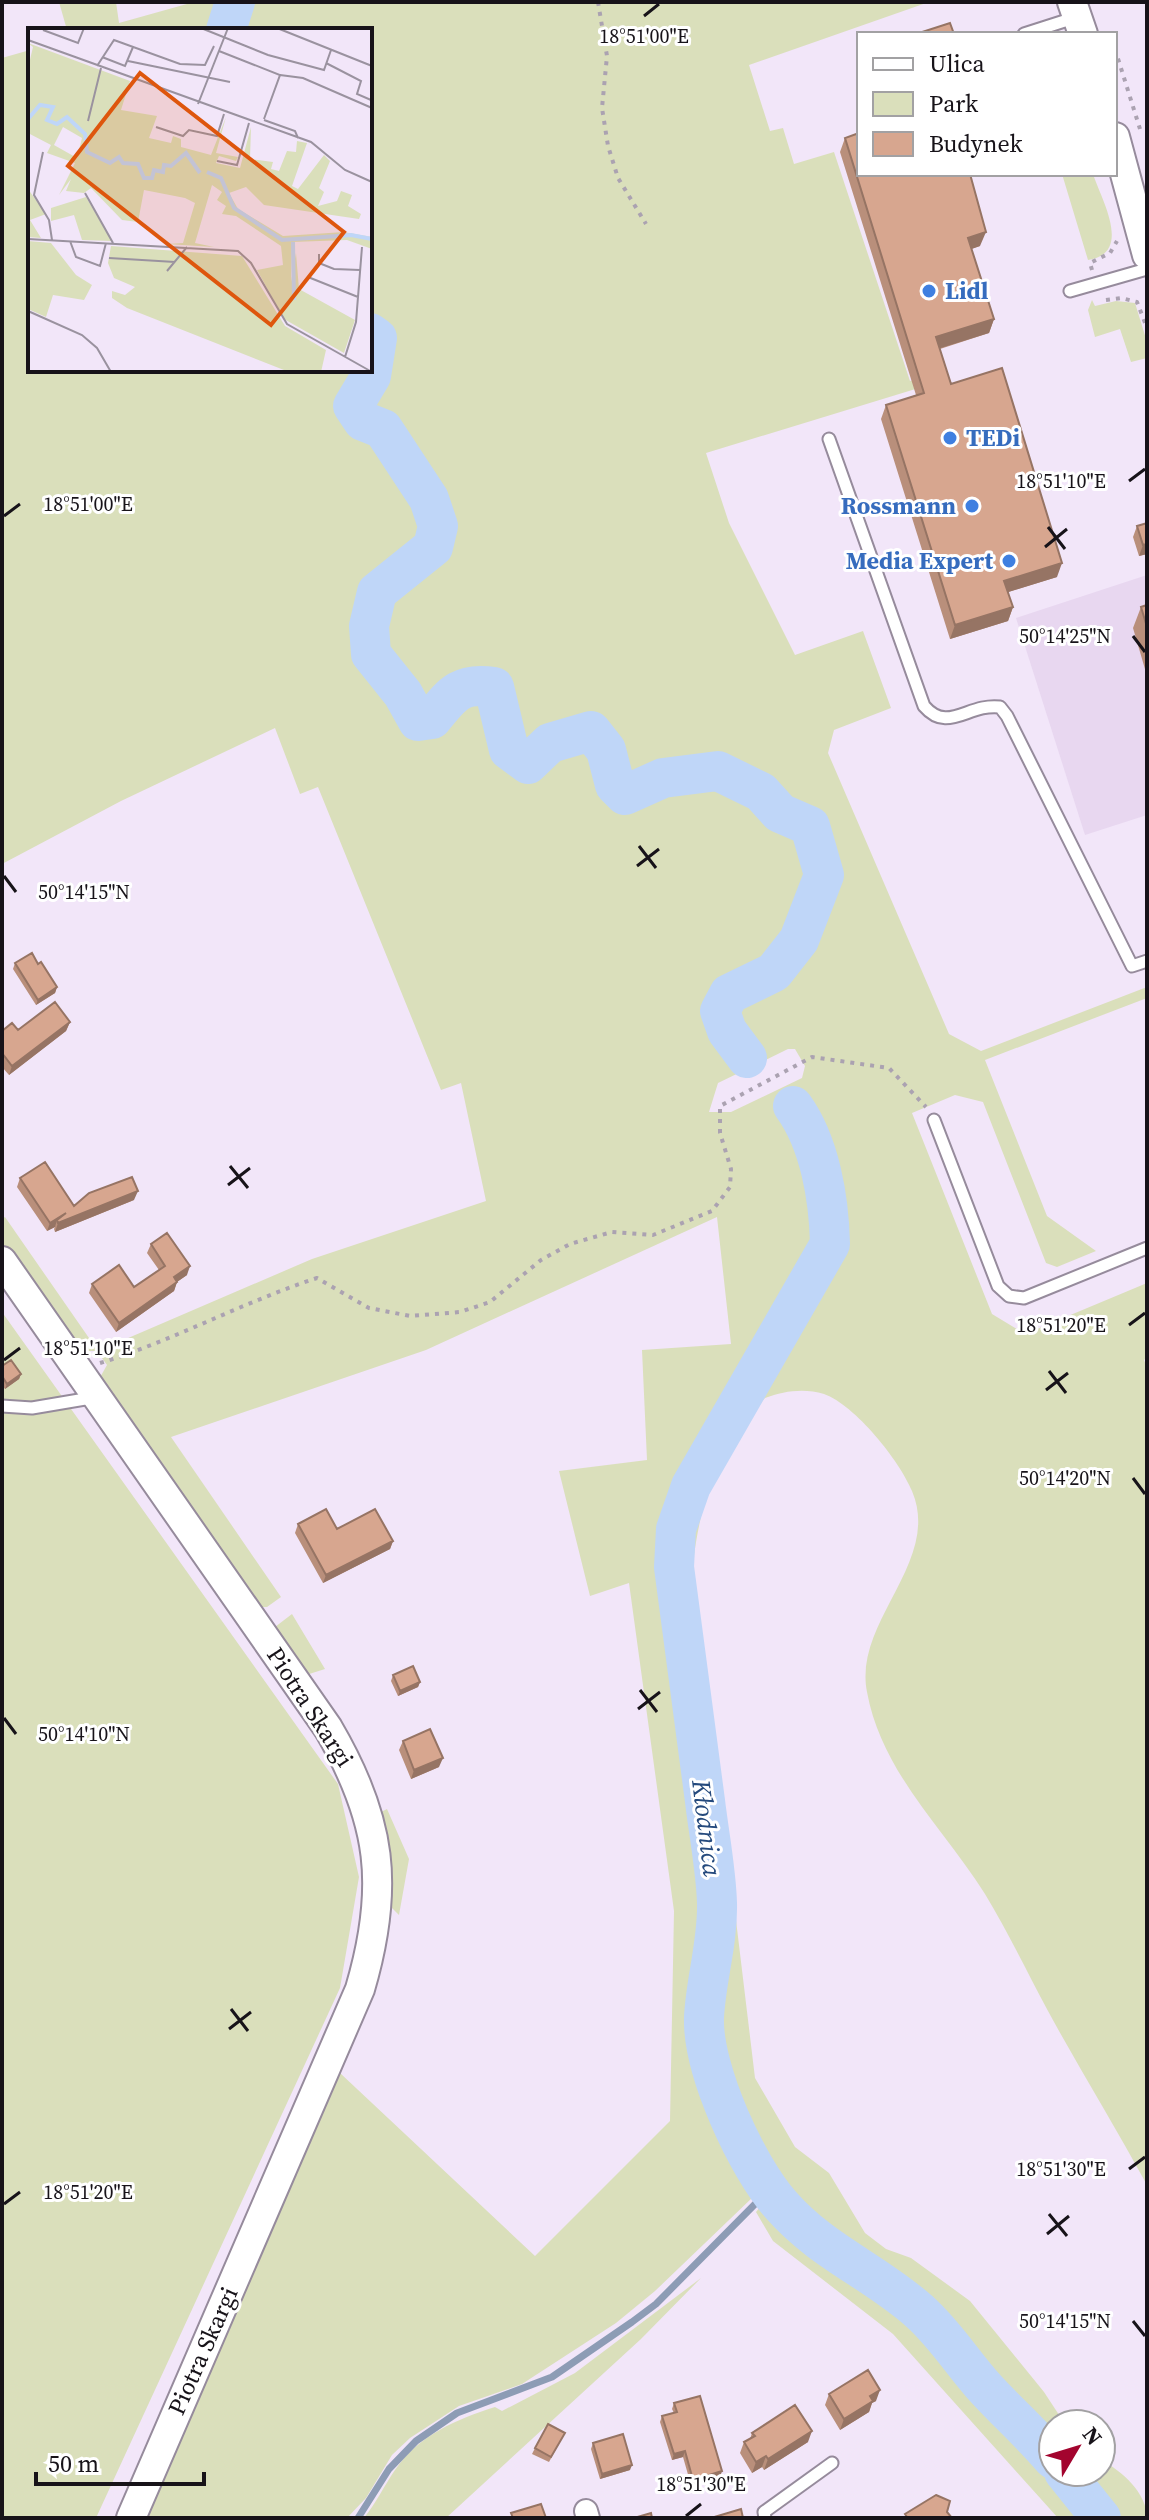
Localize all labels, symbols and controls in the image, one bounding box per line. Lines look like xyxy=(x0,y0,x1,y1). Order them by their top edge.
text: 18°51'00"E xyxy=(599,22,689,50)
inset map xyxy=(28,28,372,372)
legend xyxy=(857,32,1117,176)
text: Ulica xyxy=(929,47,985,80)
text: Park xyxy=(929,87,979,120)
text: Budynek xyxy=(929,127,1024,160)
place label: Lidl xyxy=(945,274,989,307)
marker: Lidl xyxy=(920,282,938,300)
place label: TEDi xyxy=(966,421,1020,454)
marker: TEDi xyxy=(941,429,959,447)
text: 18°51'10"E xyxy=(1016,467,1106,495)
place label: Rossmann xyxy=(841,489,956,522)
text: 18°51'00"E xyxy=(43,490,133,518)
marker: Rossmann xyxy=(963,497,981,515)
place label: Media Expert xyxy=(846,544,993,577)
marker: Media Expert xyxy=(1000,552,1018,570)
text: 50°14'25"N xyxy=(1019,622,1111,650)
text: 50°14'15"N xyxy=(38,878,130,906)
text: 18°51'20"E xyxy=(1016,1311,1106,1339)
text: 18°51'10"E xyxy=(43,1334,133,1362)
text: 50°14'20"N xyxy=(1019,1464,1111,1492)
street label: Piotra Skargi xyxy=(259,1640,361,1773)
text: 50°14'10"N xyxy=(38,1720,130,1748)
water label: Kłodnica xyxy=(683,1776,731,1879)
text: 18°51'30"E xyxy=(1016,2155,1106,2183)
text: 18°51'20"E xyxy=(43,2178,133,2206)
street label: Piotra Skargi xyxy=(160,2282,245,2420)
text: 50°14'15"N xyxy=(1019,2307,1111,2335)
north arrow xyxy=(1037,2408,1117,2488)
text: N xyxy=(1076,2420,1110,2451)
scale bar xyxy=(36,2436,204,2486)
text: 50 m xyxy=(48,2447,99,2480)
text: 18°51'30"E xyxy=(656,2470,746,2498)

